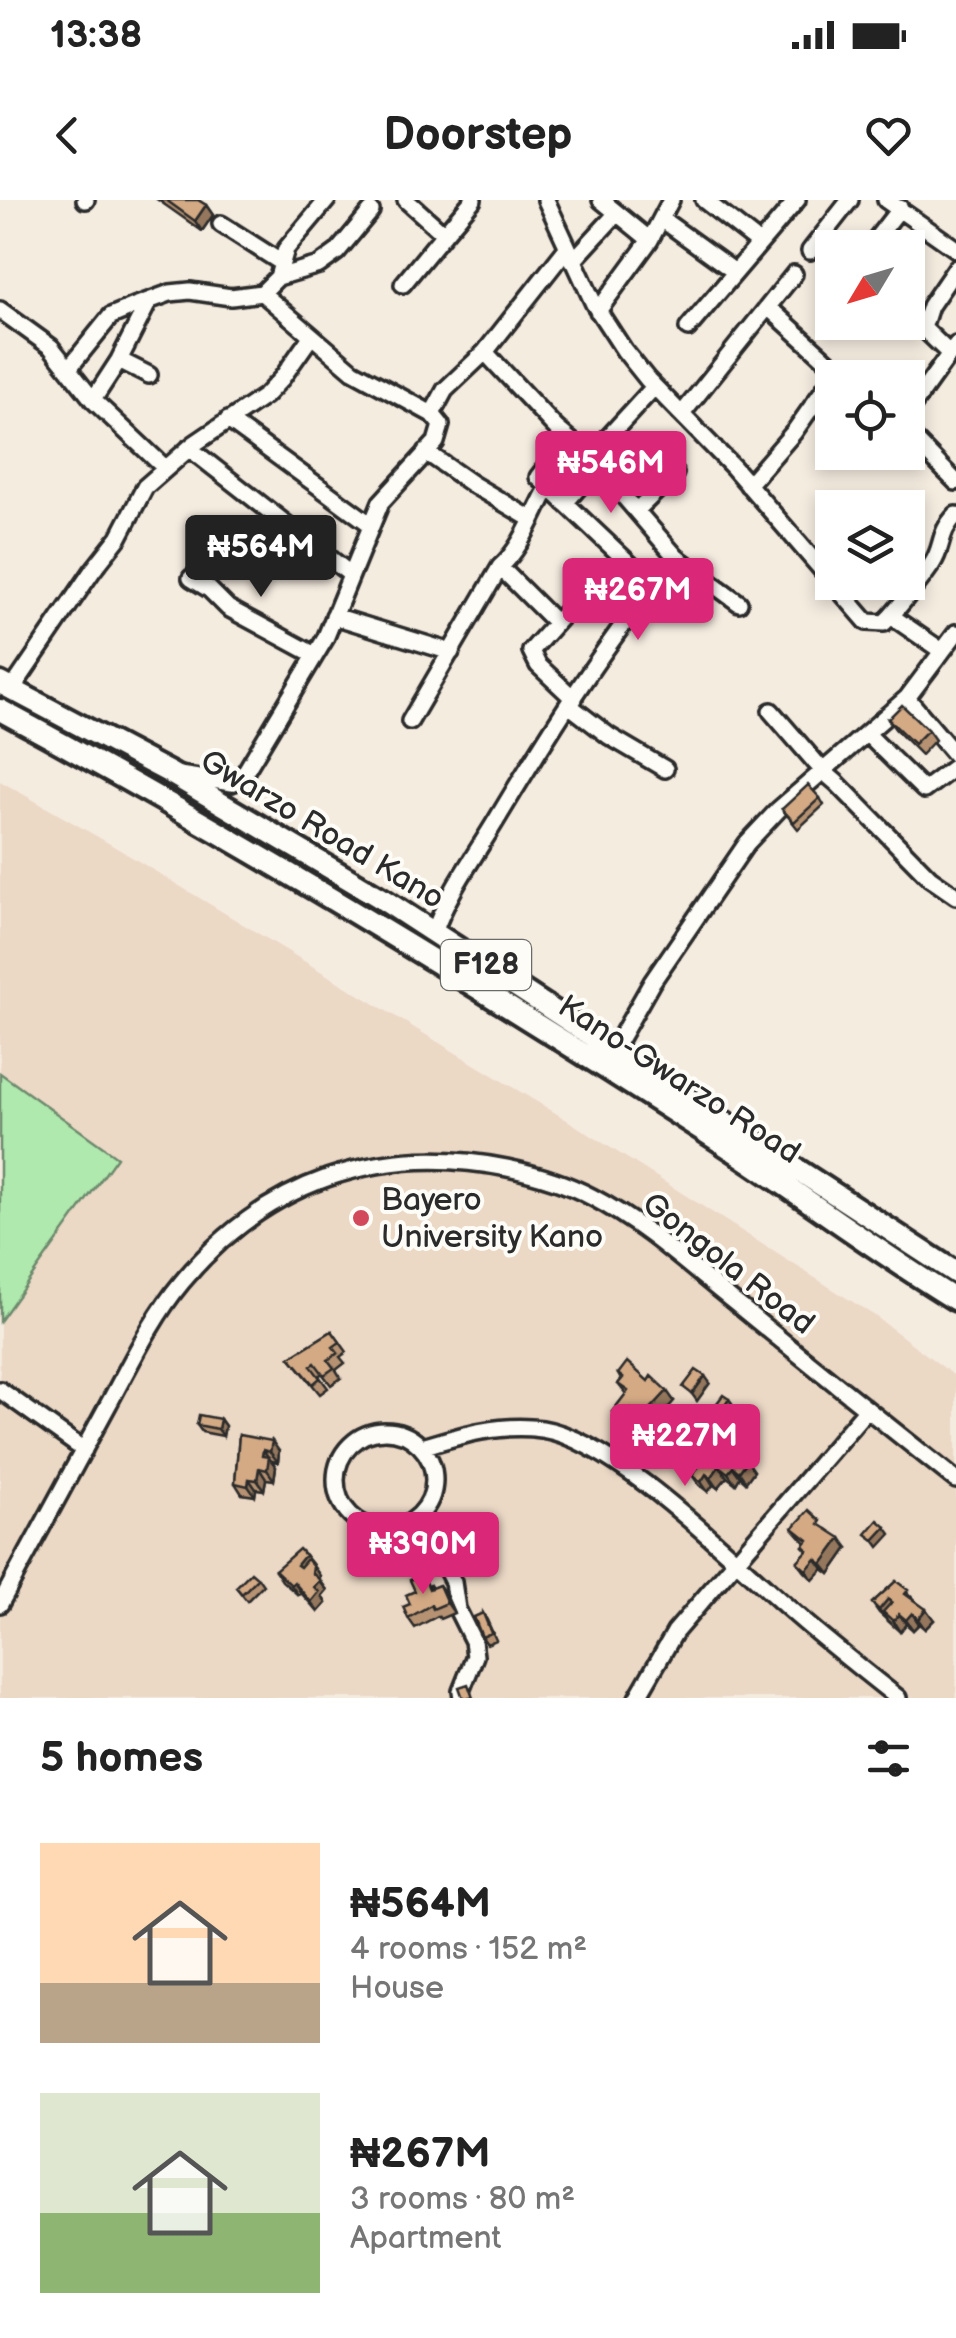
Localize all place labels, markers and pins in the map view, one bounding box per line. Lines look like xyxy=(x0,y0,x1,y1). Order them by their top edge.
pin: ₦546M xyxy=(541,431,681,516)
pin: ₦564M xyxy=(191,515,331,600)
pin: ₦267M xyxy=(568,558,708,643)
place label: Bayero University Kano xyxy=(381,1181,603,1257)
marker: Bayero University Kano xyxy=(350,1207,372,1229)
pin: ₦227M xyxy=(615,1404,755,1489)
pin: ₦390M xyxy=(353,1512,493,1597)

